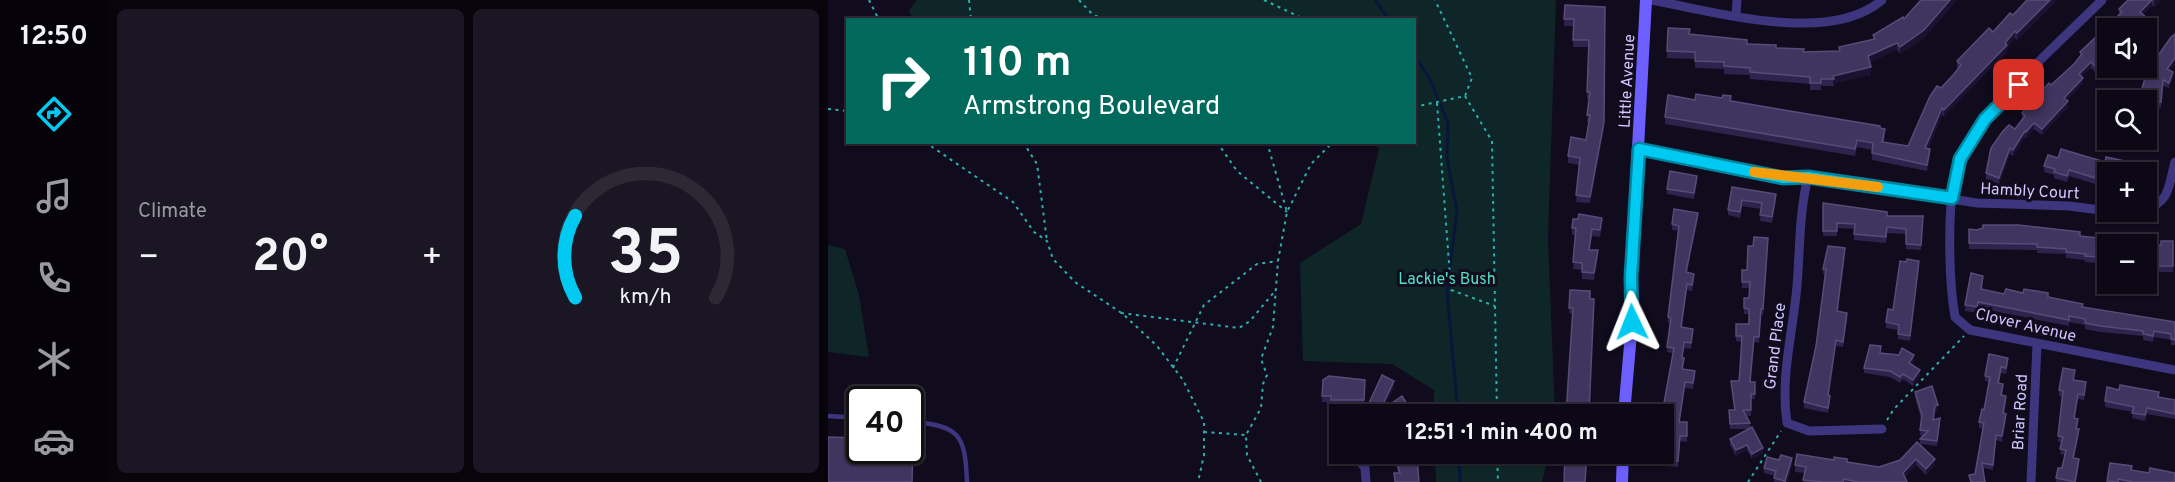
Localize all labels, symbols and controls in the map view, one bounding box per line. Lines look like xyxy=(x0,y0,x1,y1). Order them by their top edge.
map controls xyxy=(2097,18,2157,294)
button: sound xyxy=(2097,18,2157,78)
text: 12:50 xyxy=(20,20,88,54)
street label: Little Avenue xyxy=(1616,34,1640,129)
text: 110 m xyxy=(963,38,1072,91)
icon: right xyxy=(864,42,942,120)
pin xyxy=(1993,59,2044,110)
icon: arrive xyxy=(2002,68,2035,101)
text: Armstrong Boulevard xyxy=(963,90,1220,124)
button: search xyxy=(2097,90,2157,150)
icon: directions xyxy=(33,93,75,135)
button: + xyxy=(2097,162,2157,222)
icon: music xyxy=(33,175,75,217)
street label: Hambly Court xyxy=(1980,179,2080,205)
text: Climate xyxy=(138,199,207,225)
text: 35 xyxy=(608,217,684,296)
text: 20° xyxy=(252,230,328,287)
button: − xyxy=(2097,234,2157,294)
text: − xyxy=(138,238,159,280)
text: + xyxy=(421,238,442,280)
icon: phone xyxy=(33,257,75,299)
park label: Lackie's Bush xyxy=(1398,270,1496,290)
text: km/h xyxy=(620,284,672,311)
position arrow xyxy=(1600,290,1664,354)
street label: Grand Place xyxy=(1761,302,1791,391)
street label: Clover Avenue xyxy=(1973,305,2078,347)
icon: climate xyxy=(33,338,75,380)
street label: Briar Road xyxy=(2009,373,2033,451)
speed limit sign: 40 xyxy=(846,386,924,464)
icon: car xyxy=(33,420,75,462)
text: 12:51 · 1 min · 400 m xyxy=(1405,420,1598,447)

